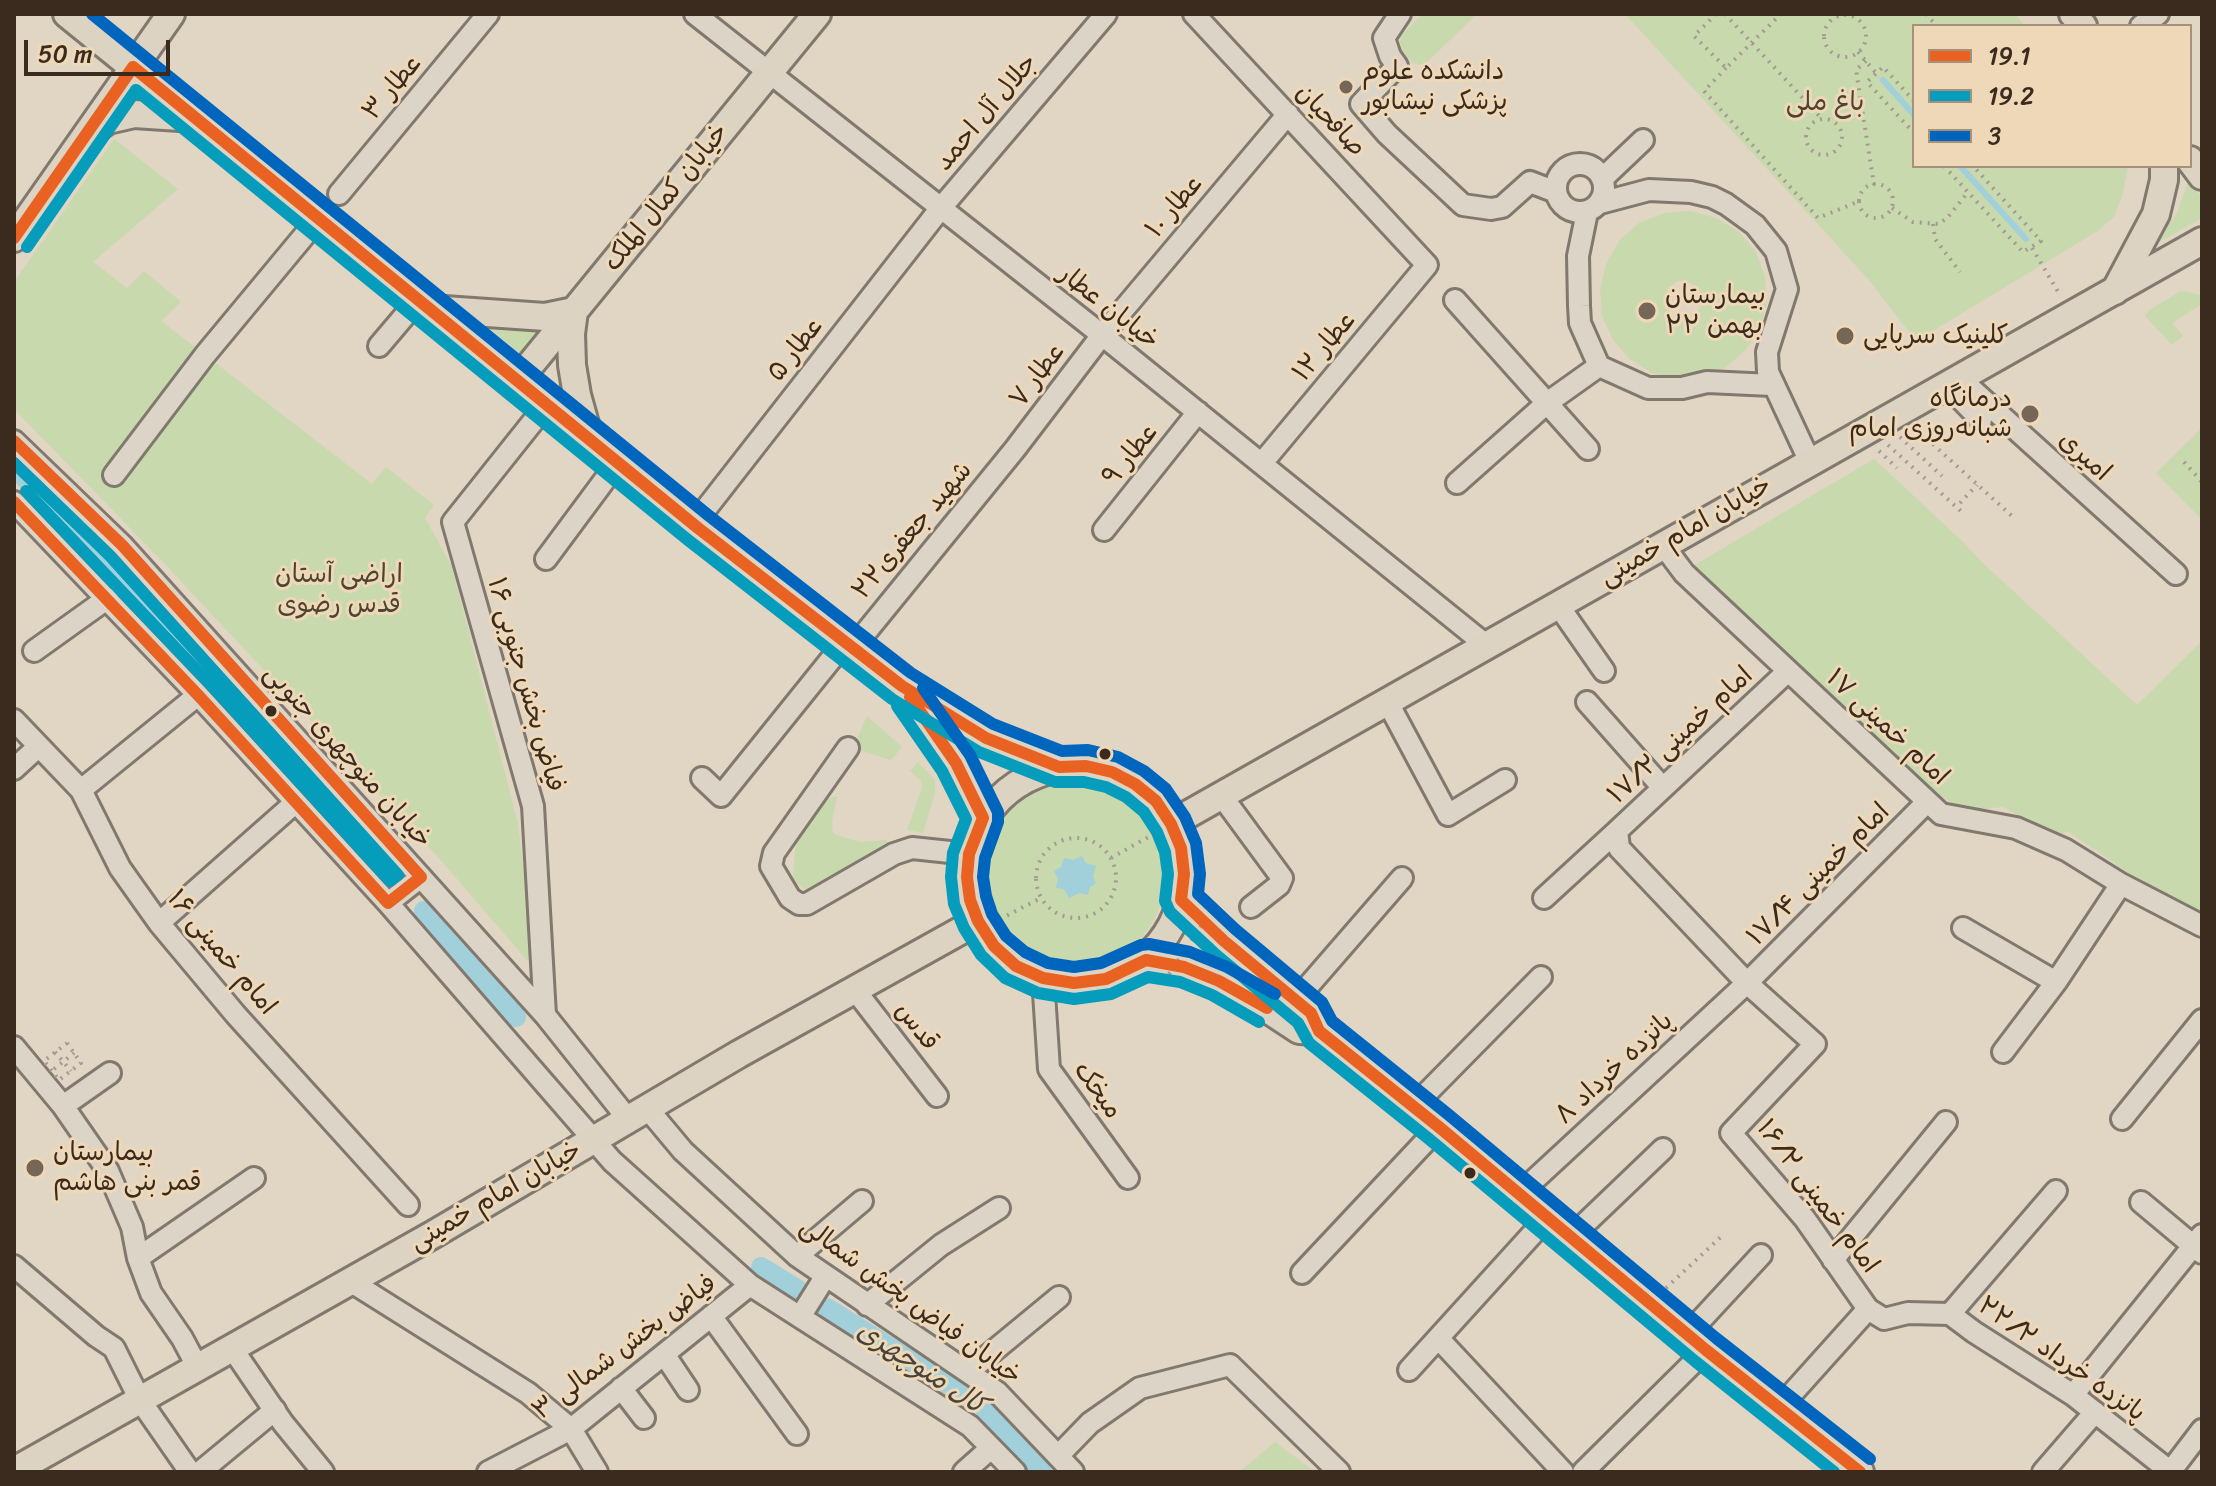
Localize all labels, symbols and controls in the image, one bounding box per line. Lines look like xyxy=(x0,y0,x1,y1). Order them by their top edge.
scale bar xyxy=(28,24,174,74)
legend xyxy=(1912,24,2192,168)
text: 50 m xyxy=(38,33,93,75)
text: 19.1 xyxy=(1988,35,2031,77)
street label: جلال آل احمد xyxy=(929,48,1045,178)
street label: عطار ۳ xyxy=(357,49,429,127)
place label: دانشکده علوم پزشکی نیشابور xyxy=(1362,56,1507,118)
text: 19.2 xyxy=(1988,75,2034,117)
street label: صافحیان xyxy=(1288,78,1372,164)
marker: دانشکده علوم پزشکی نیشابور xyxy=(1337,78,1355,96)
park label: باغ ملی xyxy=(1786,87,1864,119)
text: 3 xyxy=(1988,115,2001,157)
street label: خیابان کمال الملک xyxy=(598,118,736,278)
street label: عطار ۱۰ xyxy=(1140,169,1210,245)
street label: خیابان عطار xyxy=(1051,259,1165,357)
place label: بیمارستان ۲۲ بهمن xyxy=(1665,280,1766,342)
marker: بیمارستان ۲۲ بهمن xyxy=(1636,300,1658,322)
street label: عطار ۱۲ xyxy=(1287,306,1363,388)
street label: عطار ۵ xyxy=(761,312,831,388)
place label: کلینیک سرپایی xyxy=(1863,320,2008,352)
marker: کلینیک سرپایی xyxy=(1834,325,1856,347)
street label: عطار ۷ xyxy=(1004,337,1072,415)
place label: درمانگاه شبانه‌روزی امام xyxy=(1849,383,2012,444)
marker: درمانگاه شبانه‌روزی امام xyxy=(2019,403,2041,425)
street label: عطار ۹ xyxy=(1096,418,1166,492)
street label: امیری xyxy=(2051,425,2117,489)
street label: شهید جعفری۲۲ xyxy=(846,456,980,606)
street label: خیابان امام خمینی xyxy=(1595,470,1777,594)
park label: اراضی آستان قدس رضوی xyxy=(275,559,403,620)
street label: فیاض بخش جنوبی ۱۶ xyxy=(479,574,571,796)
street label: خیابان منوچهری جنوبی xyxy=(256,659,438,855)
street label: امام خمینی ۱۷/۲ xyxy=(1602,661,1760,811)
street label: امام خمینی ۱۷ xyxy=(1819,663,1955,793)
unlabelled marker xyxy=(263,703,279,719)
unlabelled marker xyxy=(1097,746,1113,762)
street label: امام خمینی ۱۷/۴ xyxy=(1741,797,1897,953)
street label: امام خمینی ۱۶ xyxy=(160,884,282,1022)
street label: قدس xyxy=(887,996,945,1058)
street label: پانزده خرداد ۸ xyxy=(1550,1006,1680,1132)
street label: میخک xyxy=(1066,1056,1128,1126)
street label: امام خمینی ۱۶/۲ xyxy=(1749,1114,1885,1280)
street label: خیابان امام خمینی xyxy=(405,1135,587,1259)
place label: بیمارستان قمر بنی هاشم xyxy=(53,1137,201,1198)
marker: بیمارستان قمر بنی هاشم xyxy=(24,1157,46,1179)
unlabelled marker xyxy=(1462,1165,1478,1181)
street label: خیابان فیاض بخش شمالی xyxy=(793,1211,1027,1393)
street label: فیاض بخش شمالی ۳ xyxy=(527,1269,723,1427)
street label: پانزده خرداد ۲۲/۲ xyxy=(1971,1291,2151,1429)
water label: کال منوچهری xyxy=(850,1315,992,1423)

